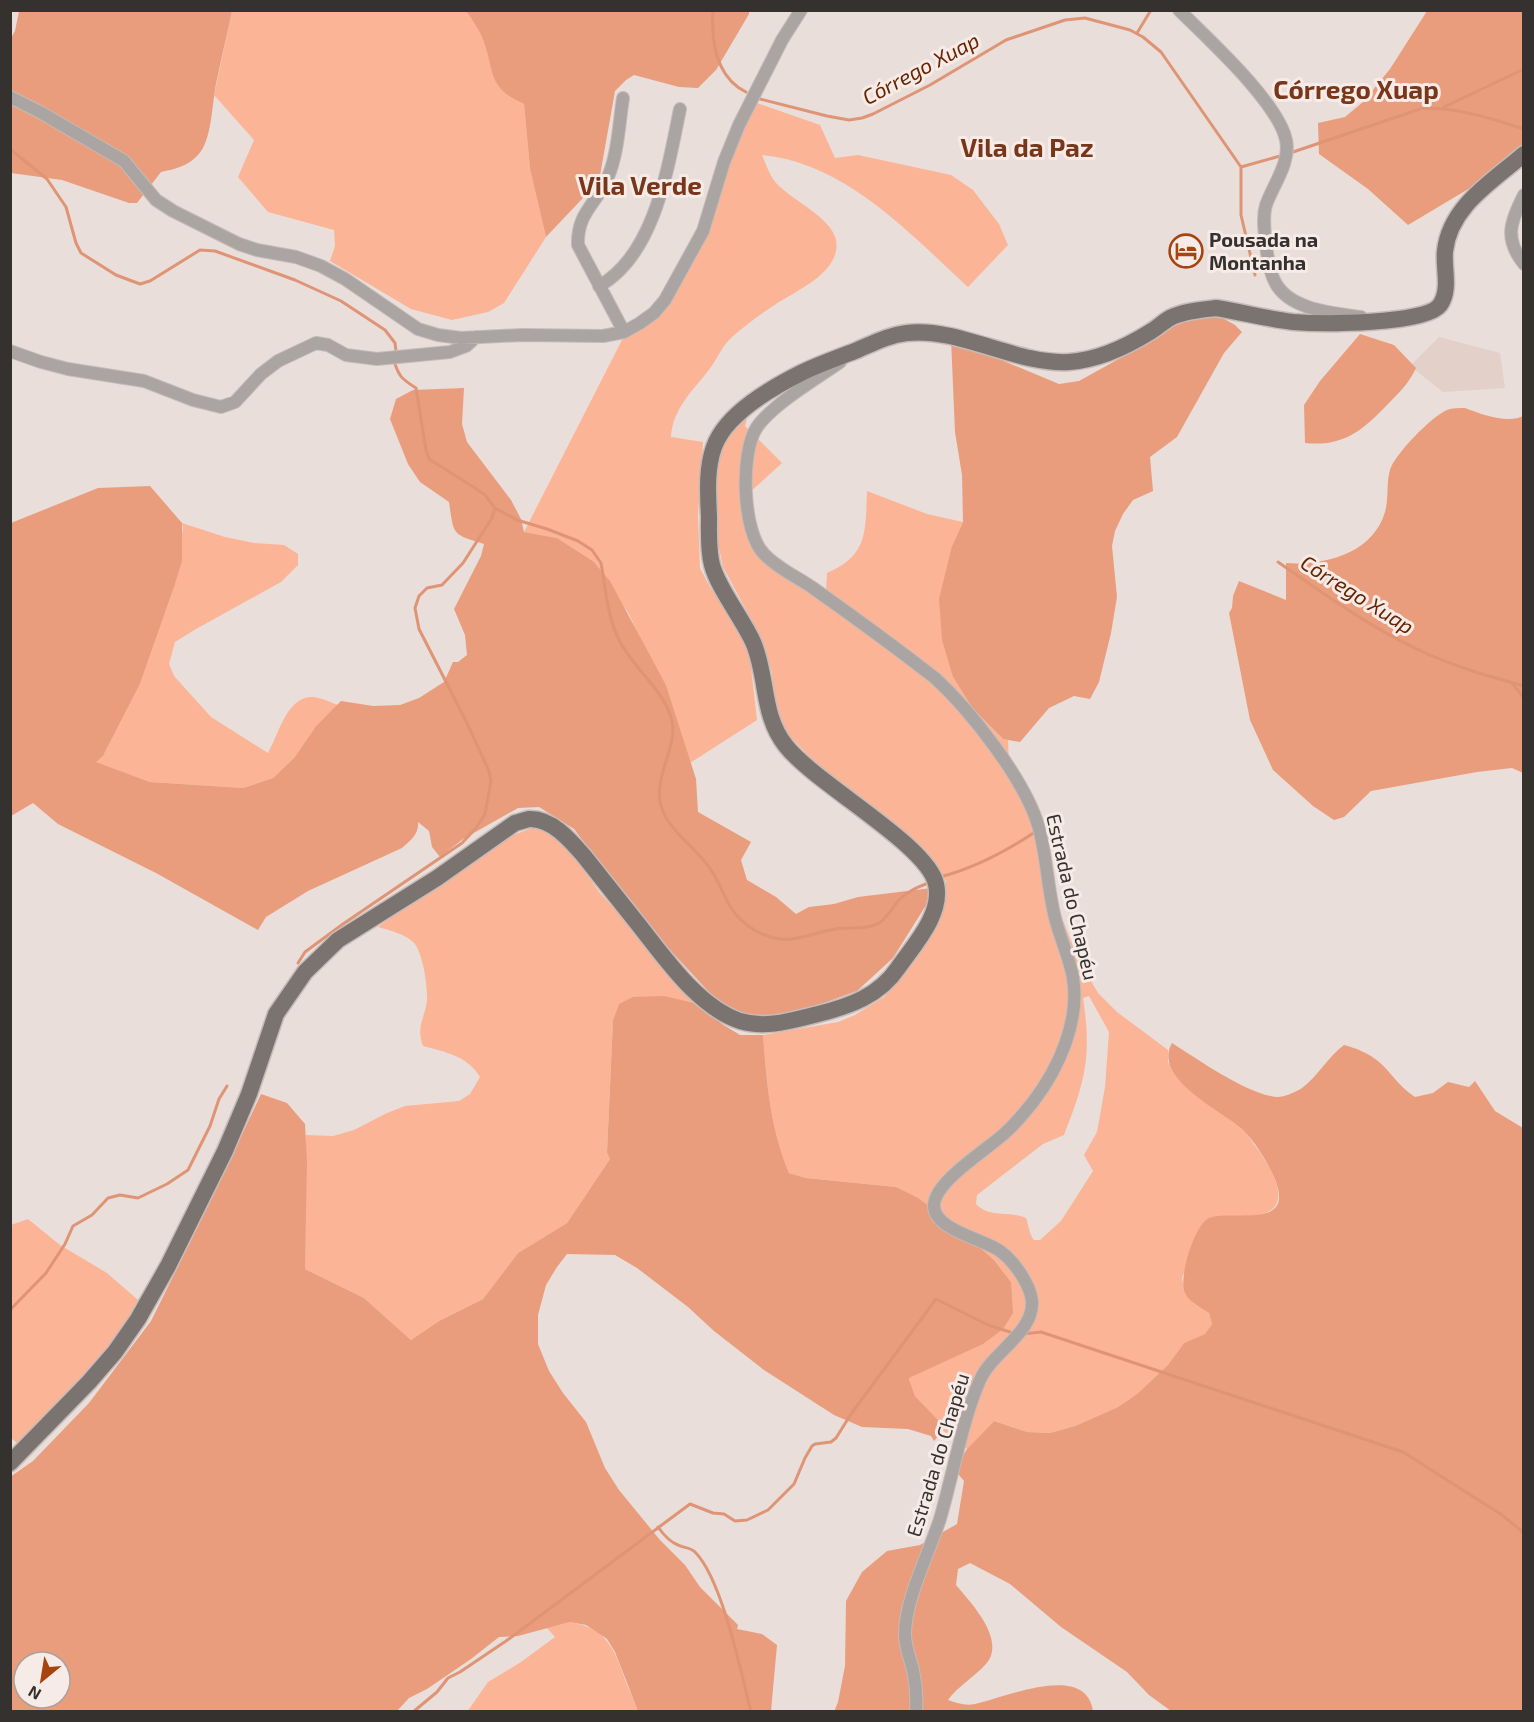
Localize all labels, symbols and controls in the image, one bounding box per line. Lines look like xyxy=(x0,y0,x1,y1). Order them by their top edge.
water label: Córrego Xuap xyxy=(858,26,983,109)
district label: Córrego Xuap xyxy=(1273,73,1439,104)
district label: Vila da Paz xyxy=(960,131,1094,162)
district label: Vila Verde xyxy=(578,169,702,200)
place label: Pousada na Montanha xyxy=(1209,227,1318,274)
hotel icon: Pousada na Montanha xyxy=(1168,233,1204,269)
water label: Córrego Xuap xyxy=(1297,549,1419,638)
street label: Estrada do Chapéu xyxy=(1042,811,1104,982)
street label: Estrada do Chapéu xyxy=(901,1370,973,1539)
north arrow xyxy=(12,1650,72,1710)
text: N xyxy=(24,1682,44,1705)

